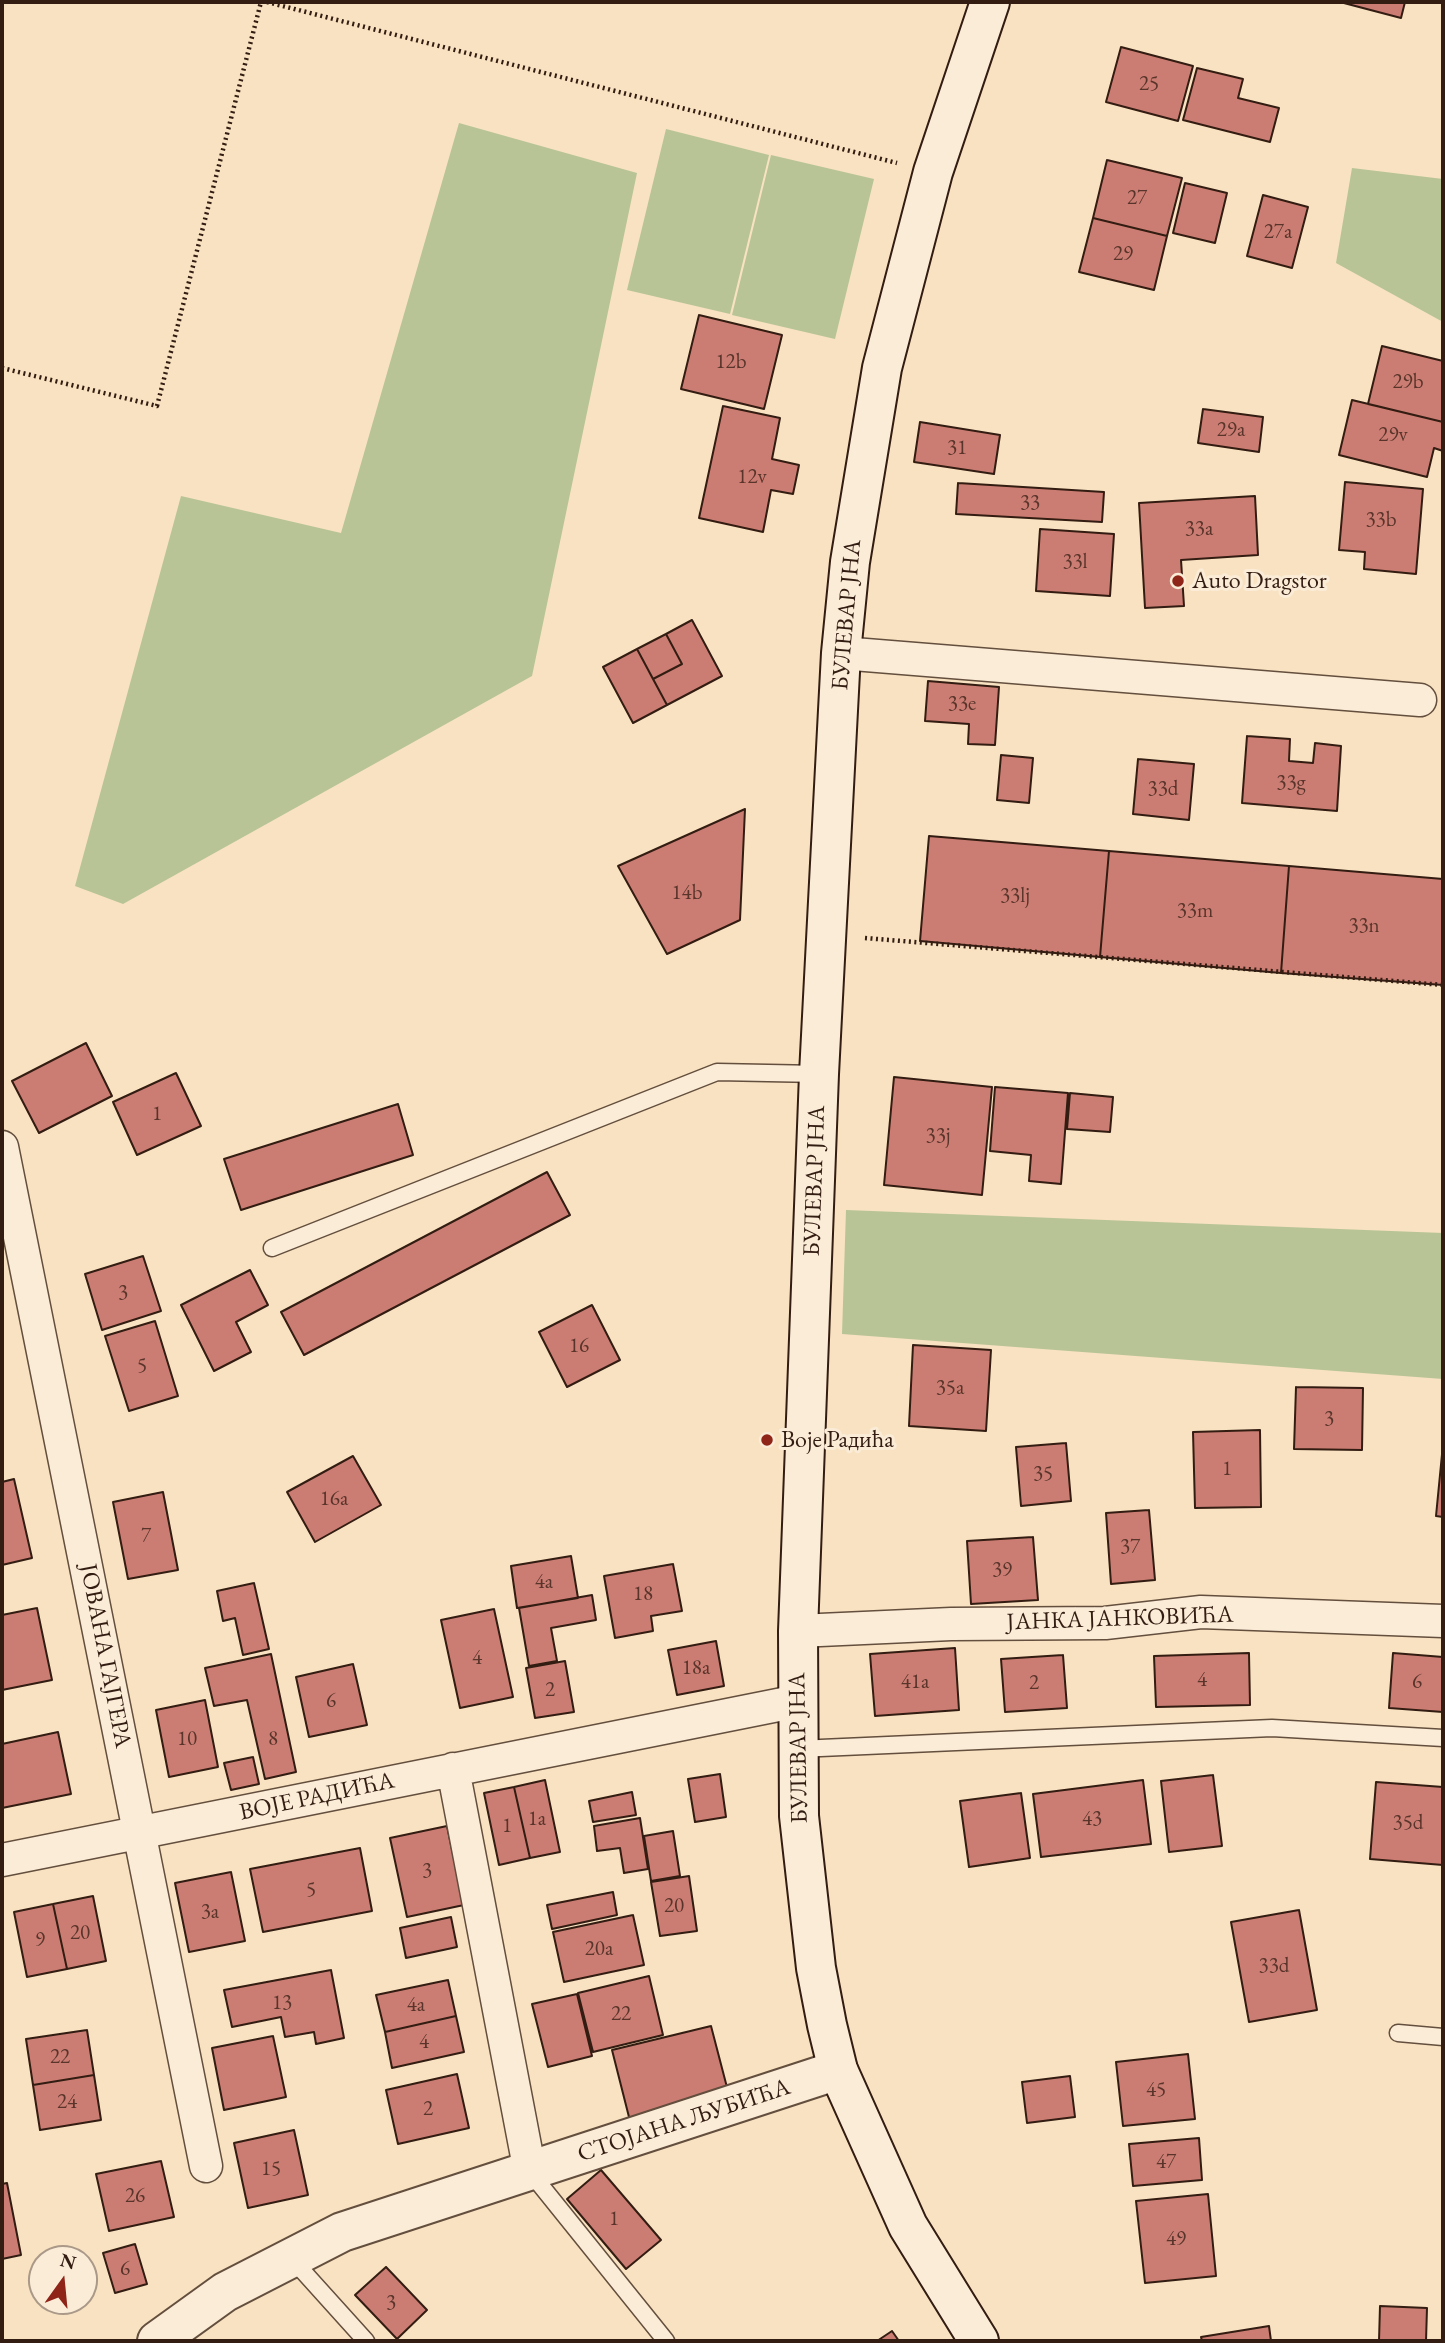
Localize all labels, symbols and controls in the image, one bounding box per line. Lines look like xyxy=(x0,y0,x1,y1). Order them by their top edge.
house number: 25 xyxy=(1139,71,1159,97)
house number: 27 xyxy=(1127,185,1147,211)
house number: 27a xyxy=(1264,219,1292,245)
house number: 29 xyxy=(1113,241,1133,267)
house number: 12b xyxy=(716,349,746,375)
house number: 29b xyxy=(1393,369,1423,395)
house number: 29a xyxy=(1217,417,1245,443)
house number: 29v xyxy=(1378,422,1408,448)
house number: 31 xyxy=(947,435,967,461)
house number: 12v xyxy=(737,464,767,490)
house number: 33 xyxy=(1020,490,1040,516)
house number: 33b xyxy=(1366,507,1396,533)
house number: 33a xyxy=(1185,516,1213,542)
street label: БУЛЕВАР ЈНА xyxy=(826,538,868,692)
house number: 33l xyxy=(1062,549,1088,575)
place label: Auto Dragstor xyxy=(1192,567,1327,595)
marker: Auto Dragstor xyxy=(1170,573,1186,589)
house number: 33e xyxy=(948,691,976,717)
house number: 33g xyxy=(1276,770,1306,796)
house number: 33d xyxy=(1148,776,1178,802)
house number: 14b xyxy=(672,880,702,906)
house number: 33lj xyxy=(1000,883,1030,909)
house number: 33m xyxy=(1177,898,1213,924)
house number: 33n xyxy=(1348,913,1380,939)
house number: 1 xyxy=(152,1101,162,1127)
street label: БУЛЕВАР ЈНА xyxy=(798,1105,832,1257)
house number: 33j xyxy=(926,1123,950,1149)
house number: 3 xyxy=(118,1280,128,1306)
house number: 16 xyxy=(569,1333,589,1359)
house number: 5 xyxy=(137,1353,147,1379)
house number: 35a xyxy=(936,1375,964,1401)
house number: 3 xyxy=(1324,1406,1334,1432)
place label: Воје Радића xyxy=(781,1426,894,1454)
marker: Воје Радића xyxy=(759,1432,775,1448)
house number: 1 xyxy=(1222,1456,1232,1482)
house number: 35 xyxy=(1033,1461,1053,1487)
house number: 16a xyxy=(320,1486,348,1512)
house number: 7 xyxy=(141,1523,151,1549)
house number: 37 xyxy=(1120,1534,1140,1560)
house number: 39 xyxy=(992,1557,1012,1583)
street label: ЈОВАНА ГАЈГЕРА xyxy=(73,1562,137,1750)
house number: 4a xyxy=(535,1569,553,1595)
house number: 18 xyxy=(633,1581,653,1607)
street label: ЈАНКА ЈАНКОВИЋА xyxy=(1006,1601,1234,1637)
house number: 4 xyxy=(472,1645,482,1671)
house number: 18a xyxy=(682,1655,710,1681)
house number: 4 xyxy=(1197,1667,1207,1693)
house number: 41a xyxy=(901,1669,929,1695)
house number: 6 xyxy=(1412,1669,1422,1695)
house number: 2 xyxy=(1029,1670,1039,1696)
street label: БУЛЕВАР ЈНА xyxy=(783,1672,815,1824)
house number: 2 xyxy=(545,1677,555,1703)
house number: 6 xyxy=(326,1688,336,1714)
house number: 10 xyxy=(177,1726,197,1752)
house number: 8 xyxy=(268,1726,278,1752)
street label: ВОЈЕ РАДИЋА xyxy=(237,1767,397,1827)
house number: 1a xyxy=(528,1806,546,1832)
house number: 43 xyxy=(1082,1806,1102,1832)
house number: 35d xyxy=(1393,1810,1423,1836)
house number: 1 xyxy=(502,1813,512,1839)
house number: 3 xyxy=(422,1858,432,1884)
house number: 5 xyxy=(306,1877,316,1903)
house number: 20 xyxy=(664,1893,684,1919)
house number: 3a xyxy=(201,1899,219,1925)
house number: 20 xyxy=(70,1920,90,1946)
house number: 9 xyxy=(35,1927,45,1953)
house number: 20a xyxy=(585,1936,613,1962)
house number: 33d xyxy=(1259,1953,1289,1979)
house number: 13 xyxy=(272,1990,292,2016)
house number: 4a xyxy=(407,1992,425,2018)
house number: 22 xyxy=(611,2001,631,2027)
house number: 4 xyxy=(419,2029,429,2055)
house number: 22 xyxy=(50,2044,70,2070)
street label: СТОЈАНА ЉУБИЋА xyxy=(574,2073,794,2169)
house number: 45 xyxy=(1146,2077,1166,2103)
house number: 24 xyxy=(57,2089,77,2115)
house number: 2 xyxy=(423,2096,433,2122)
house number: 47 xyxy=(1156,2149,1176,2175)
house number: 15 xyxy=(261,2156,281,2182)
house number: 26 xyxy=(125,2183,145,2209)
house number: 1 xyxy=(609,2206,619,2232)
house number: 49 xyxy=(1166,2226,1186,2252)
north arrow xyxy=(28,2245,98,2315)
text: N xyxy=(57,2247,79,2275)
house number: 6 xyxy=(120,2256,130,2282)
house number: 3 xyxy=(386,2290,396,2316)

